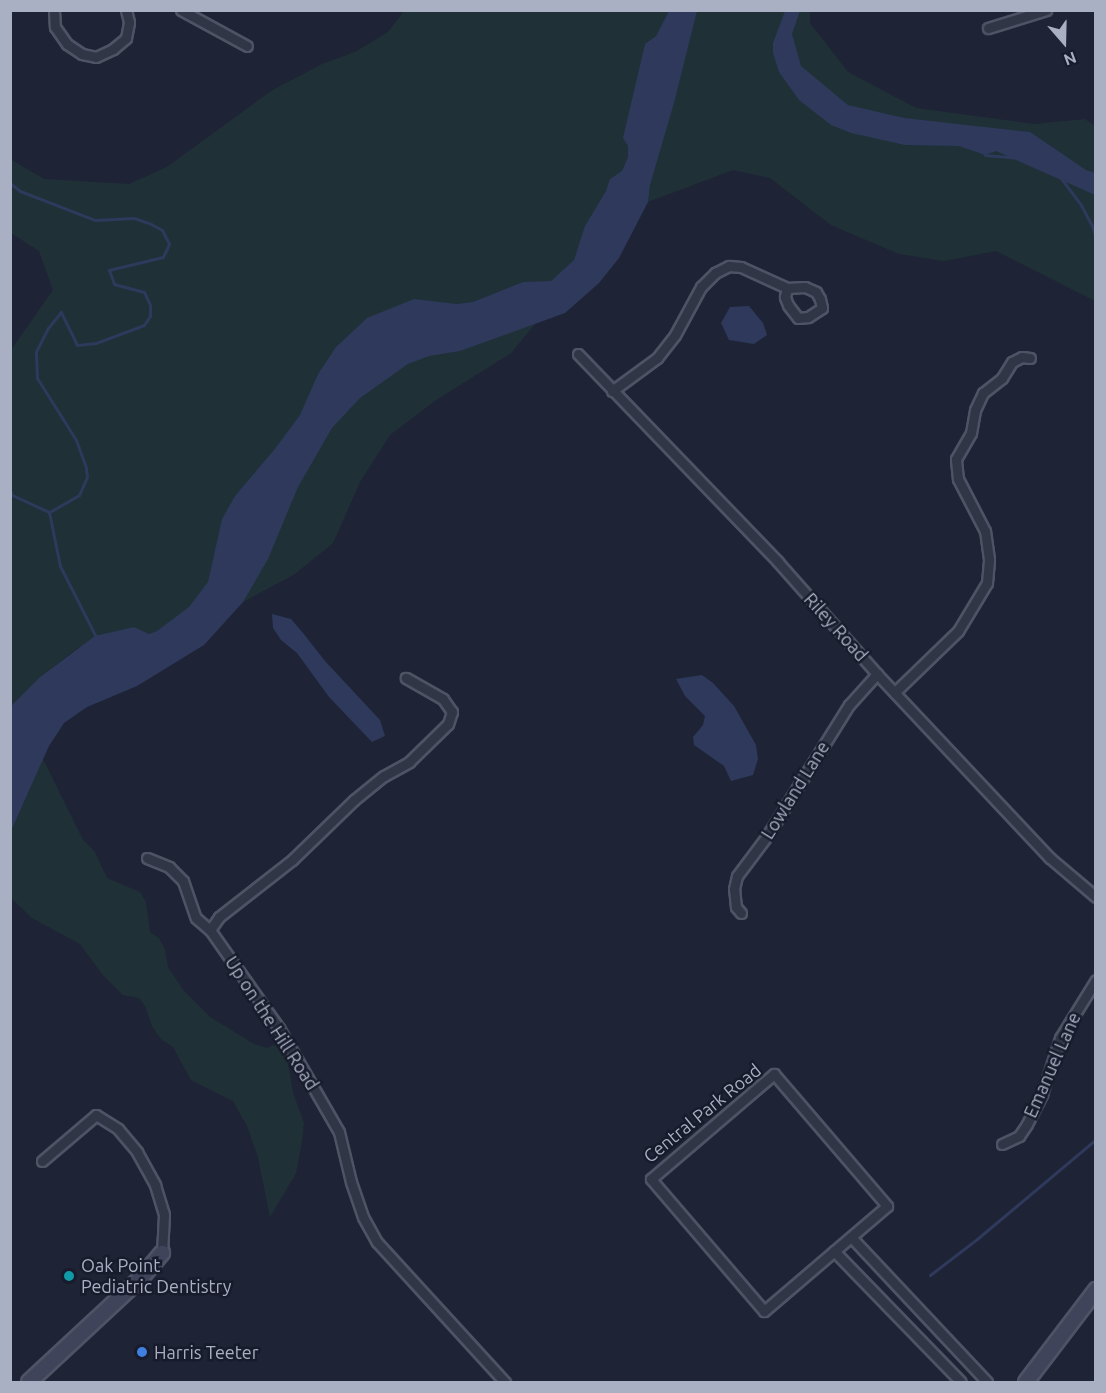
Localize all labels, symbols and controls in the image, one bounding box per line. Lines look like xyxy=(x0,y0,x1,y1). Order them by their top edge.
north arrow xyxy=(1034,12,1094,72)
text: N xyxy=(1061,48,1079,69)
street label: Riley Road xyxy=(800,588,872,666)
street label: Lowland Lane xyxy=(756,737,834,843)
street label: Up on the Hill Road xyxy=(221,952,323,1094)
street label: Emanuel Lane xyxy=(1019,1009,1085,1121)
street label: Central Park Road xyxy=(639,1059,765,1167)
place label: Oak Point Pediatric Dentistry xyxy=(81,1255,231,1298)
marker: Oak Point Pediatric Dentistry xyxy=(62,1269,76,1283)
place label: Harris Teeter xyxy=(154,1341,259,1363)
marker: Harris Teeter xyxy=(135,1345,149,1359)

